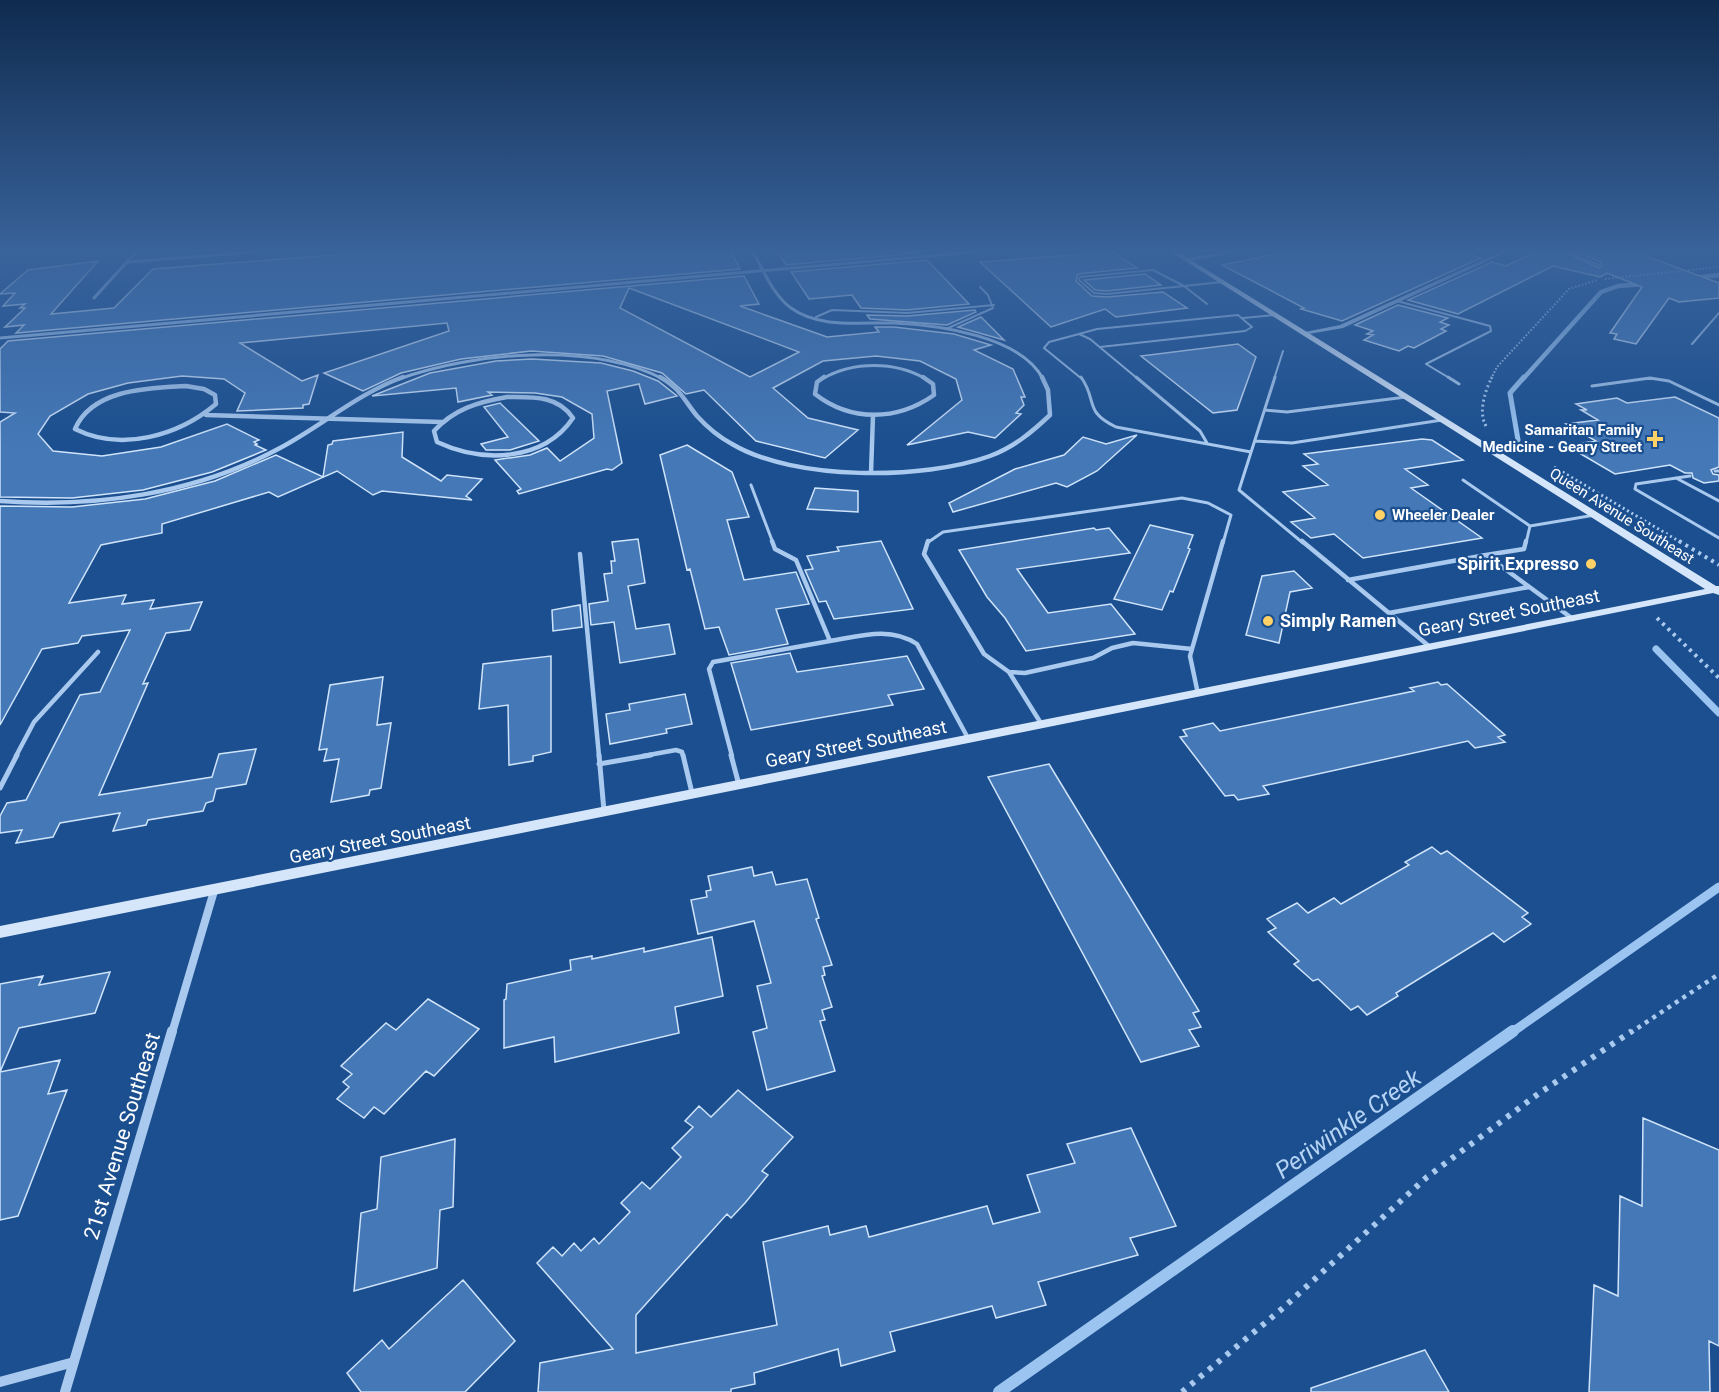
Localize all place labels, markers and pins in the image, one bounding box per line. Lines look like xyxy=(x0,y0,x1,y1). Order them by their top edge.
place label: Samaritan Family Medicine - Geary Street xyxy=(1482,421,1642,456)
marker: Samaritan Family Medicine - Geary Street xyxy=(1646,430,1664,448)
place label: Wheeler Dealer xyxy=(1392,506,1495,524)
marker: Wheeler Dealer xyxy=(1373,508,1387,522)
place label: Spirit Expresso xyxy=(1457,553,1579,574)
marker: Spirit Expresso xyxy=(1584,557,1598,571)
place label: Simply Ramen xyxy=(1280,610,1396,631)
marker: Simply Ramen xyxy=(1261,614,1275,628)

